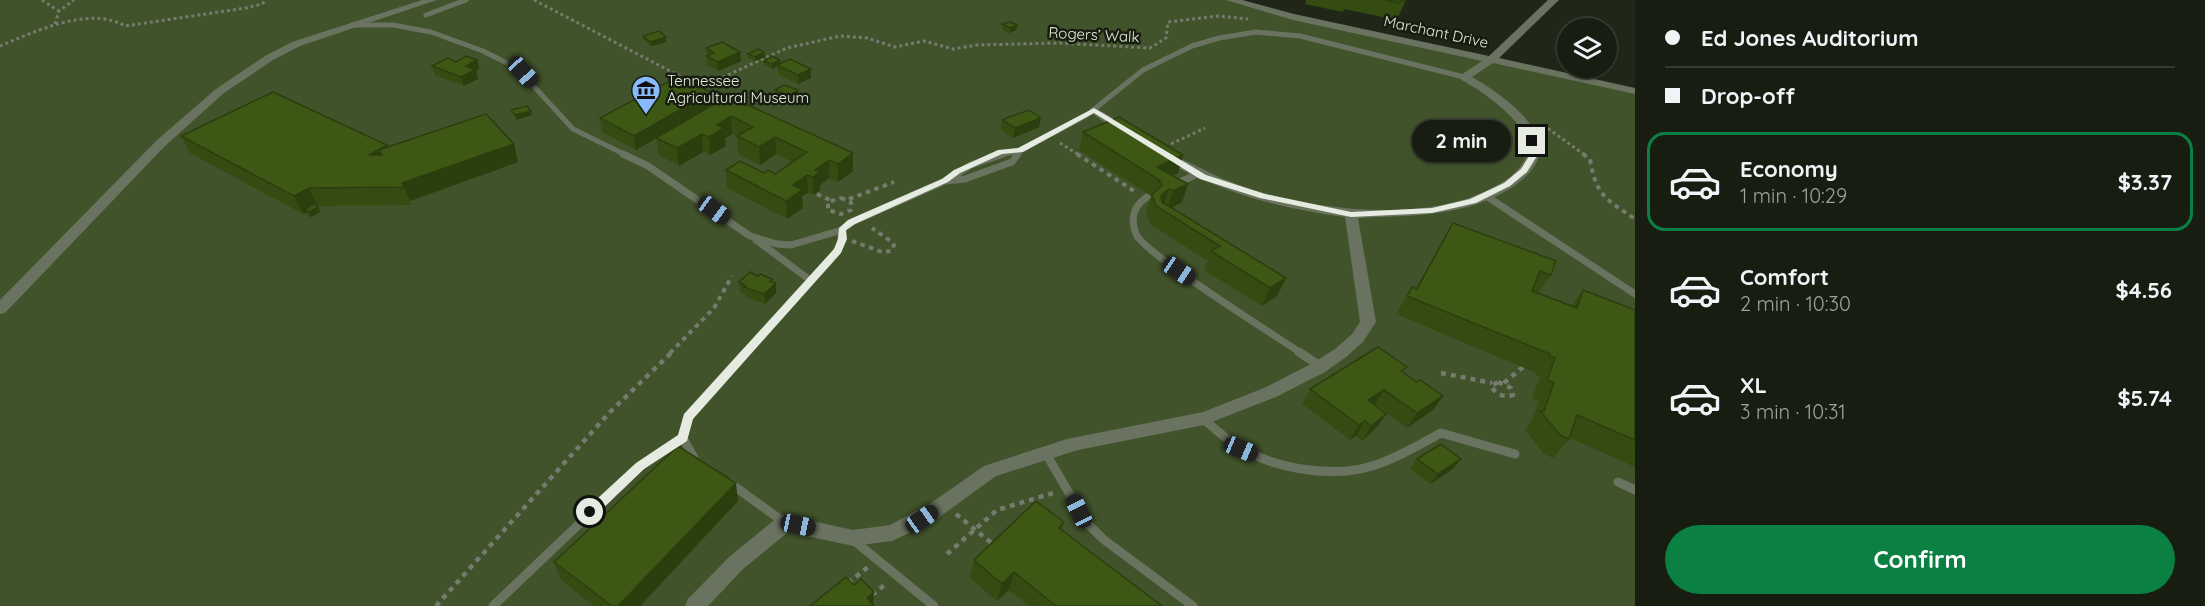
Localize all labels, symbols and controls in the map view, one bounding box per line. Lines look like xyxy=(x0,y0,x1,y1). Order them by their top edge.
street label: Marchant Drive xyxy=(1382,11,1490,52)
map controls xyxy=(1557,18,1617,78)
button: layers xyxy=(1557,18,1617,78)
street label: Rogers’ Walk xyxy=(1048,23,1140,46)
text: Ed Jones Auditorium xyxy=(1701,24,1919,52)
car xyxy=(504,53,542,91)
place label: Tennessee Agricultural Museum xyxy=(667,71,809,107)
museum icon: Tennessee Agricultural Museum xyxy=(630,74,662,116)
text: Drop-off xyxy=(1701,82,1795,110)
callout: 2 min xyxy=(1412,120,1511,162)
route end xyxy=(1518,127,1545,154)
text: 2 min xyxy=(1435,128,1488,153)
icon: car xyxy=(1668,155,1722,209)
text: Economy xyxy=(1740,155,1838,183)
text: $3.37 xyxy=(2118,168,2172,196)
text: 1 min · 10:29 xyxy=(1740,183,1847,208)
car xyxy=(694,192,734,228)
car xyxy=(1159,253,1199,289)
icon: car xyxy=(1668,263,1722,317)
text: Comfort xyxy=(1740,263,1829,291)
text: $4.56 xyxy=(2116,276,2172,304)
text: 2 min · 10:30 xyxy=(1740,291,1851,316)
icon: car xyxy=(1668,371,1722,425)
text: XL xyxy=(1740,371,1767,399)
text: $5.74 xyxy=(2117,384,2172,412)
text: 3 min · 10:31 xyxy=(1740,399,1846,424)
car xyxy=(1221,434,1261,464)
car xyxy=(1063,491,1095,531)
route start xyxy=(576,498,603,525)
car xyxy=(902,501,942,537)
car xyxy=(779,512,817,538)
button: Confirm xyxy=(1665,525,2175,594)

